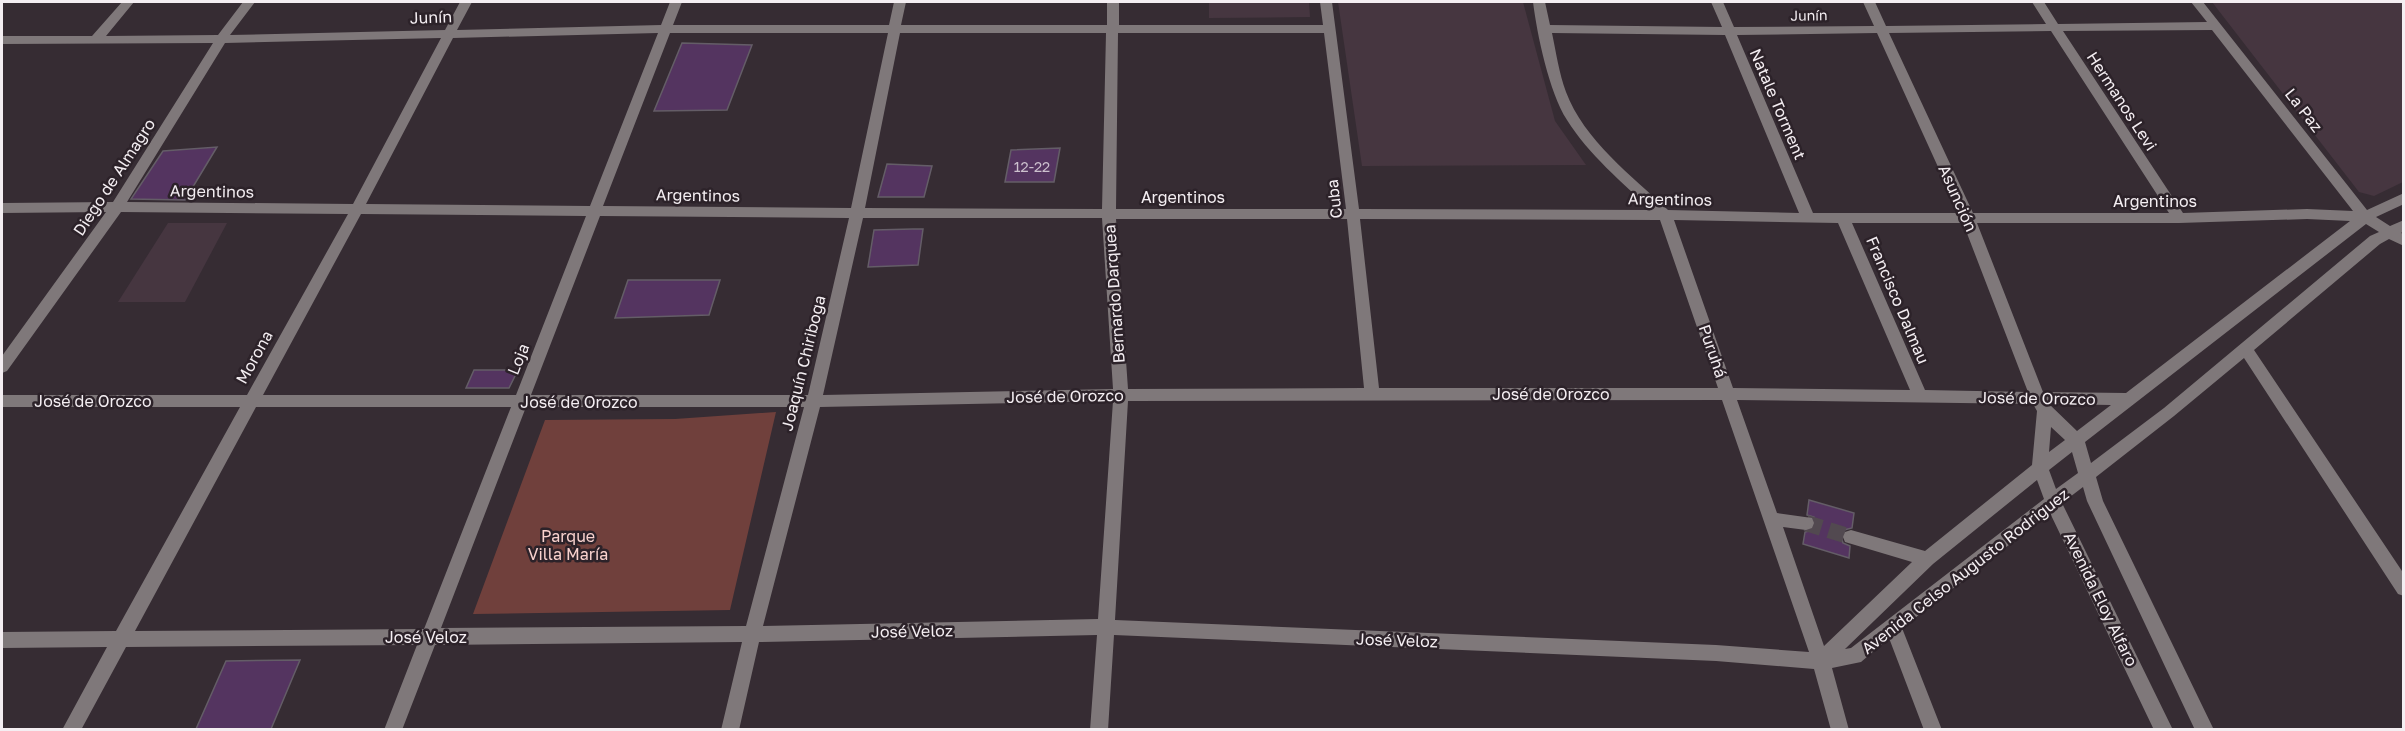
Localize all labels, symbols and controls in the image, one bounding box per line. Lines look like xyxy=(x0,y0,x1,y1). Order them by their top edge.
street label: Junín xyxy=(409,6,453,28)
street label: Junín xyxy=(1790,6,1828,24)
street label: Natale Torment xyxy=(1746,46,1810,162)
street label: Hermanos Levi xyxy=(2083,48,2161,154)
street label: La Paz xyxy=(2281,84,2327,136)
street label: Diego de Almagro xyxy=(69,115,159,239)
house number: 12-22 xyxy=(1014,158,1050,175)
street label: Asunción xyxy=(1934,161,1982,235)
street label: Cuba xyxy=(1322,178,1346,220)
street label: Argentinos xyxy=(170,180,254,202)
street label: Argentinos xyxy=(656,184,740,206)
street label: Argentinos xyxy=(1141,187,1225,207)
street label: Argentinos xyxy=(1628,188,1712,210)
street label: Argentinos xyxy=(2113,191,2197,211)
street label: Bernardo Darquea xyxy=(1099,224,1129,364)
street label: Francisco Dalmau xyxy=(1862,233,1934,367)
street label: Joaquín Chiriboga xyxy=(776,293,830,433)
street label: Puruhá xyxy=(1695,322,1731,380)
street label: Morona xyxy=(231,327,277,387)
street label: Loja xyxy=(503,340,533,378)
street label: José de Orozco xyxy=(1492,384,1610,404)
street label: José de Orozco xyxy=(1006,385,1124,407)
street label: José de Orozco xyxy=(1978,387,2096,409)
street label: José de Orozco xyxy=(34,391,152,411)
street label: José de Orozco xyxy=(520,392,638,412)
street label: Avenida Celso Augusto Rodriguez xyxy=(1857,484,2073,658)
park label: Parque Villa María xyxy=(528,526,608,564)
street label: Avenida Eloy Alfaro xyxy=(2060,529,2142,669)
street label: José Veloz xyxy=(871,620,953,642)
street label: José Veloz xyxy=(385,627,467,647)
street label: José Veloz xyxy=(1356,629,1438,651)

